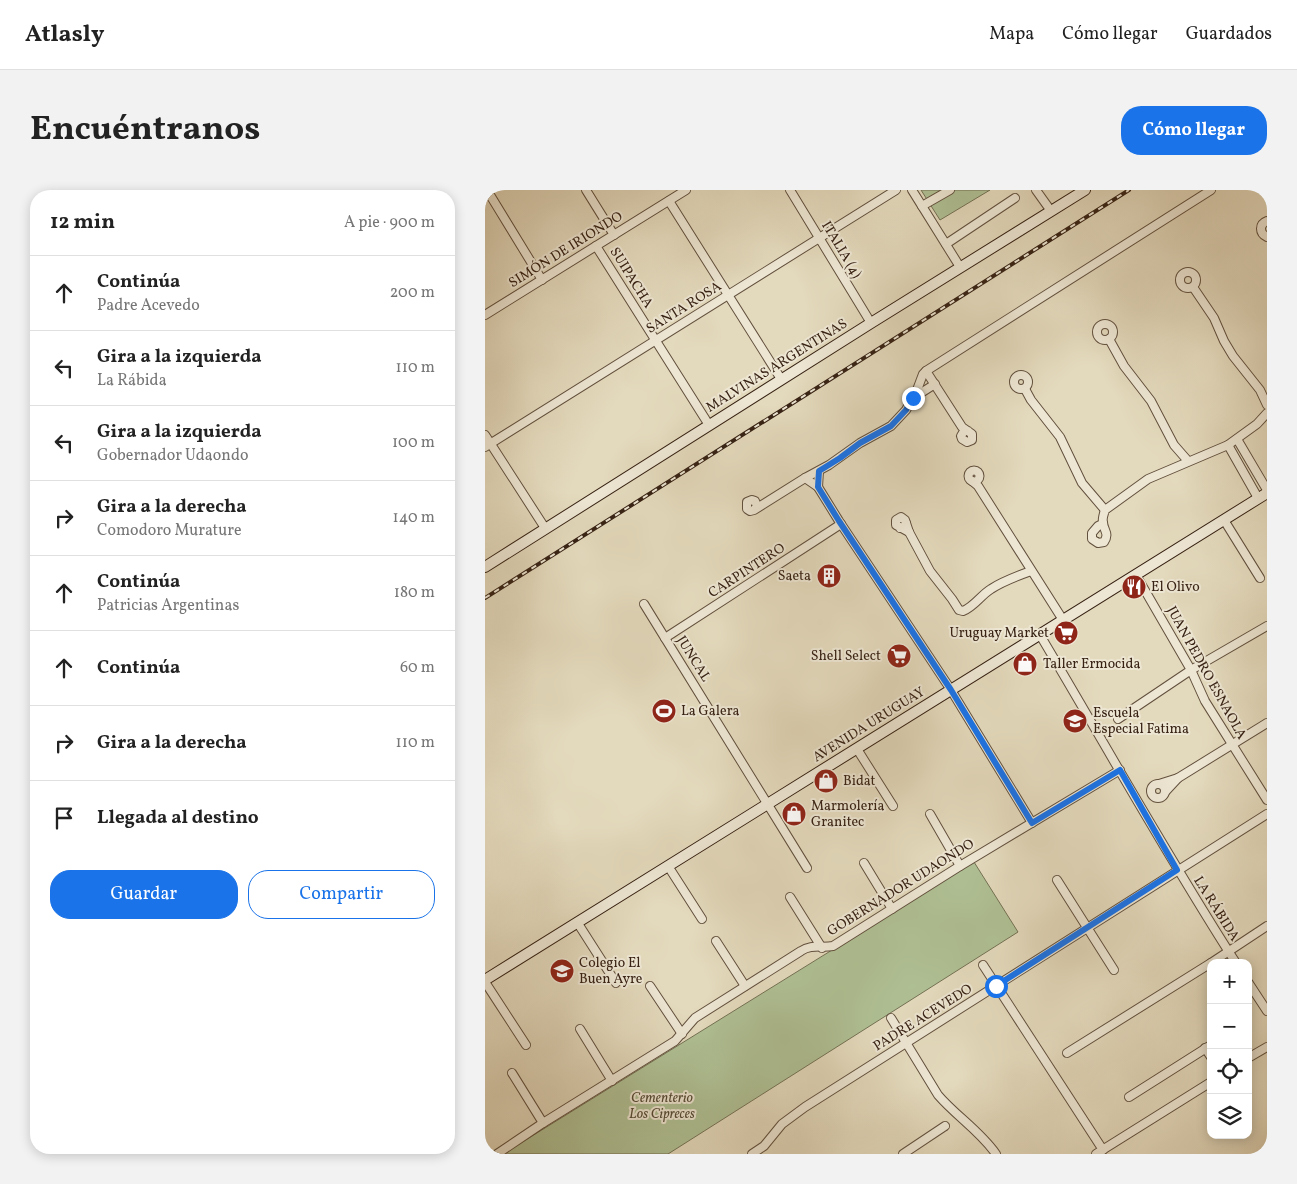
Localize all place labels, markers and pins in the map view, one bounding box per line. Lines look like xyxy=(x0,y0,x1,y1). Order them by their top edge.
building icon: Saeta xyxy=(816,563,842,589)
place label: Saeta xyxy=(778,567,811,586)
restaurant icon: El Olivo xyxy=(1121,574,1147,600)
place label: El Olivo xyxy=(1151,578,1200,597)
supermarket icon: Uruguay Market xyxy=(1053,620,1079,646)
place label: Uruguay Market xyxy=(949,624,1049,643)
supermarket icon: Shell Select xyxy=(886,643,912,669)
place label: Shell Select xyxy=(811,647,881,666)
shop icon: Taller Ermocida xyxy=(1012,651,1038,677)
place label: Taller Ermocida xyxy=(1043,655,1140,674)
sports icon: La Galera xyxy=(651,698,677,724)
place label: La Galera xyxy=(681,702,740,721)
place label: Escuela Especial Fatima xyxy=(1093,704,1189,739)
school or university icon: Escuela Especial Fatima xyxy=(1062,708,1088,734)
shop icon: Bidat xyxy=(813,768,839,794)
place label: Bidat xyxy=(843,772,876,791)
place label: Marmolería Granitec xyxy=(811,797,884,832)
shop icon: Marmolería Granitec xyxy=(781,801,807,827)
place label: Colegio El Buen Ayre xyxy=(579,954,643,989)
school or university icon: Colegio El Buen Ayre xyxy=(549,958,575,984)

